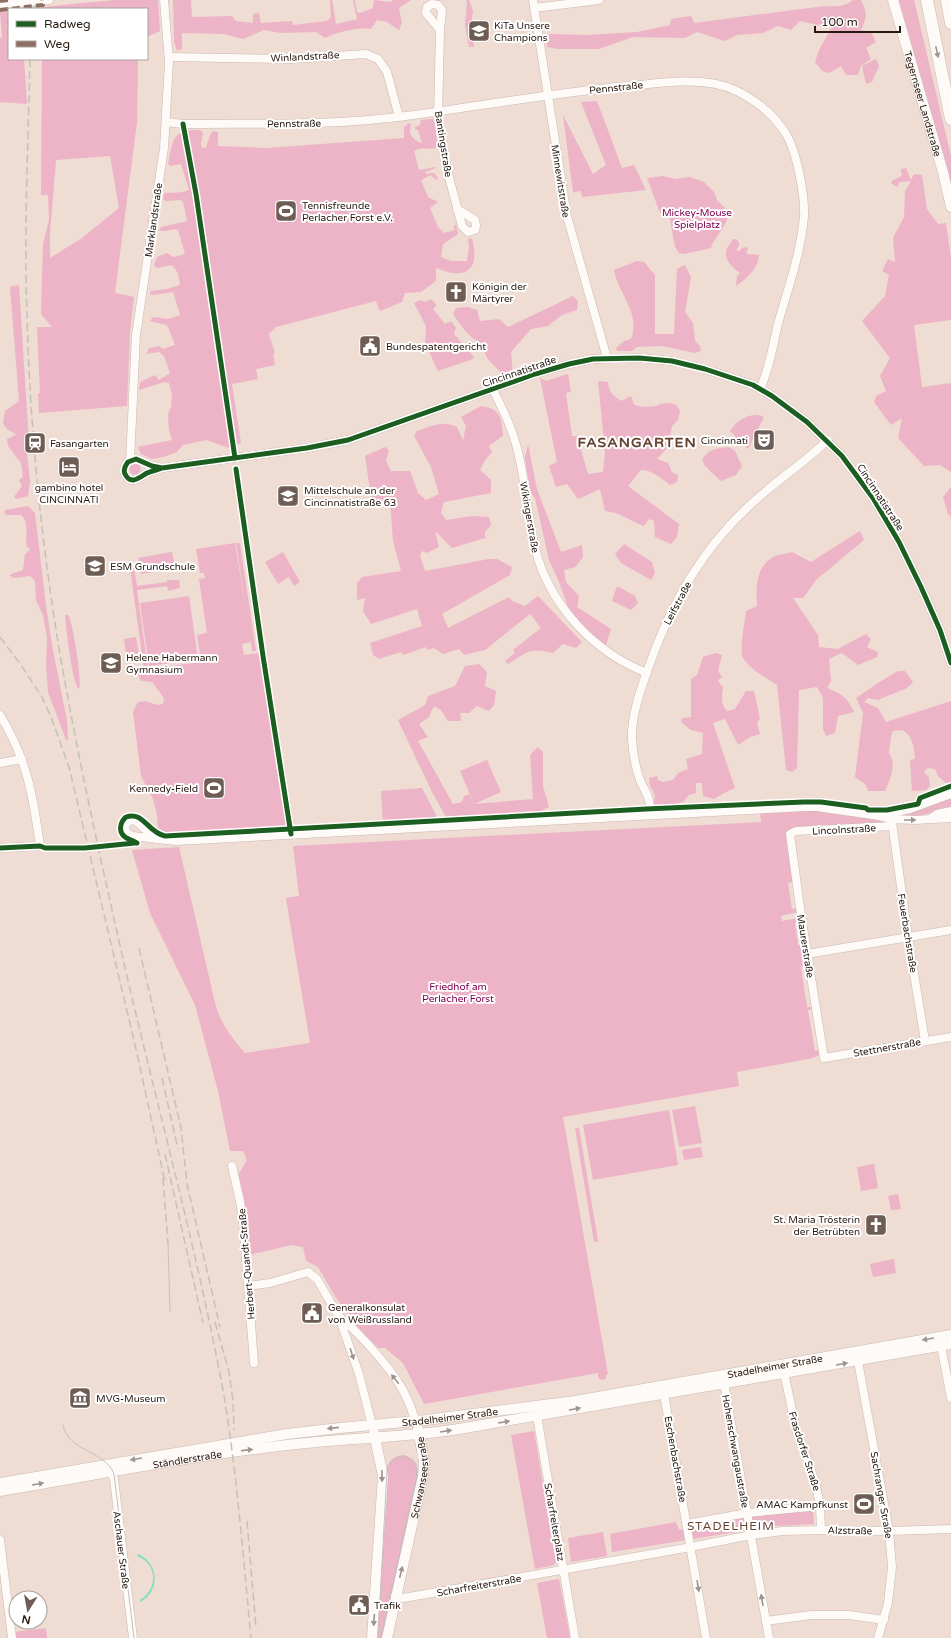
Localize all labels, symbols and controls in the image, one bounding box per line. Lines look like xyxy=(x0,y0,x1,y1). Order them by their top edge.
legend xyxy=(8,8,148,60)
scale bar xyxy=(815,8,900,34)
text: 100 m xyxy=(821,15,858,29)
text: Radweg xyxy=(44,17,91,31)
school or university icon: KiTa Unsere Champions xyxy=(466,18,492,44)
place label: KiTa Unsere Champions xyxy=(494,20,550,44)
text: Weg xyxy=(44,37,70,51)
one-way arrow xyxy=(935,46,941,58)
street label: Winlandstraße xyxy=(270,49,340,65)
street label: Tegernseer Landstraße xyxy=(901,50,943,158)
street label: Pennstraße xyxy=(589,79,644,97)
street label: Bantingstraße xyxy=(432,110,454,179)
street label: Pennstraße xyxy=(267,118,322,130)
street label: Minnewitstraße xyxy=(548,144,572,219)
street label: Marklandstraße xyxy=(143,182,165,258)
sports icon: Tennisfreunde Perlacher Forst e.V. xyxy=(273,198,299,224)
place label: Tennisfreunde Perlacher Forst e.V. xyxy=(302,200,393,224)
park label: Mickey-Mouse Spielplatz xyxy=(662,207,732,231)
church icon: Königin der Märtyrer xyxy=(443,279,469,305)
place label: Königin der Märtyrer xyxy=(472,281,527,305)
public building icon: Bundespatentgericht xyxy=(357,333,383,359)
place label: Bundespatentgericht xyxy=(386,341,486,353)
street label: Cincinnatistraße xyxy=(481,354,558,390)
theatre icon: Cincinnati xyxy=(751,427,777,453)
station icon: Fasangarten xyxy=(22,430,48,456)
district label: FASANGARTEN xyxy=(577,434,697,451)
place label: Cincinnati xyxy=(701,435,748,447)
place label: Fasangarten xyxy=(50,438,109,450)
hotel icon: gambino hotel CINCINNATI xyxy=(56,454,82,480)
street label: Cincinnatistraße xyxy=(854,462,906,533)
street label: Wikingerstraße xyxy=(517,481,541,554)
place label: gambino hotel CINCINNATI xyxy=(35,482,103,506)
school or university icon: Mittelschule an der Cincinnatistraße 63 xyxy=(275,483,301,509)
place label: Mittelschule an der Cincinnatistraße 63 xyxy=(304,485,396,509)
school or university icon: ESM Grundschule xyxy=(82,553,108,579)
place label: ESM Grundschule xyxy=(110,561,195,573)
street label: Leifstraße xyxy=(661,579,694,627)
school or university icon: Helene Habermann Gymnasium xyxy=(98,650,124,676)
place label: Helene Habermann Gymnasium xyxy=(126,652,218,676)
sports icon: Kennedy-Field xyxy=(201,775,227,801)
place label: Kennedy-Field xyxy=(129,783,198,795)
one-way arrow xyxy=(904,817,917,823)
street label: Lincolnstraße xyxy=(812,822,877,838)
street label: Feuerbachstraße xyxy=(895,893,919,974)
street label: Maurerstraße xyxy=(794,913,816,979)
park label: Friedhof am Perlacher Forst xyxy=(422,981,494,1005)
street label: Stettnerstraße xyxy=(852,1036,922,1060)
street label: Herbert-Quandt-Straße xyxy=(236,1208,258,1320)
church icon: St. Maria Trösterin der Betrübten xyxy=(863,1212,889,1238)
place label: St. Maria Trösterin der Betrübten xyxy=(773,1214,860,1238)
public building icon: Generalkonsulat von Weißrussland xyxy=(299,1300,325,1326)
place label: Generalkonsulat von Weißrussland xyxy=(328,1302,412,1326)
one-way arrow xyxy=(922,1336,934,1342)
one-way arrow xyxy=(350,1348,356,1360)
street label: Stadelheimer Straße xyxy=(726,1353,824,1381)
one-way arrow xyxy=(835,1360,848,1366)
one-way arrow xyxy=(391,1374,400,1385)
museum icon: MVG-Museum xyxy=(67,1385,93,1411)
place label: MVG-Museum xyxy=(96,1393,165,1405)
street label: Hohenschwangaustraße xyxy=(719,1394,751,1509)
street label: Stadelheimer Straße xyxy=(402,1406,499,1429)
one-way arrow xyxy=(569,1406,582,1412)
street label: Frasdorfer Straße xyxy=(786,1410,823,1493)
street label: Eschenbachstraße xyxy=(662,1415,689,1504)
one-way arrow xyxy=(498,1418,510,1424)
one-way arrow xyxy=(327,1425,339,1432)
one-way arrow xyxy=(440,1428,452,1434)
street label: Schwanseestraße xyxy=(409,1435,431,1520)
one-way arrow xyxy=(241,1447,253,1453)
street label: Ständlerstraße xyxy=(152,1449,223,1471)
street label: Sachranger Straße xyxy=(867,1451,895,1540)
one-way arrow xyxy=(130,1456,142,1462)
one-way arrow xyxy=(379,1470,385,1483)
one-way arrow xyxy=(32,1481,45,1487)
street label: Scharfreiterplatz xyxy=(541,1482,567,1562)
sports icon: AMAC Kampfkunst xyxy=(851,1491,877,1517)
place label: AMAC Kampfkunst xyxy=(756,1499,848,1511)
street label: Aschauer Straße xyxy=(110,1510,132,1590)
district label: STADELHEIM xyxy=(687,1519,775,1533)
street label: Alzstraße xyxy=(828,1525,873,1537)
one-way arrow xyxy=(398,1566,404,1579)
street label: Scharfreiterstraße xyxy=(436,1573,523,1599)
one-way arrow xyxy=(695,1580,701,1592)
north arrow xyxy=(8,1590,48,1630)
public building icon: Trafik xyxy=(346,1592,372,1618)
one-way arrow xyxy=(759,1593,765,1606)
place label: Trafik xyxy=(374,1600,401,1612)
text: N xyxy=(21,1612,32,1627)
one-way arrow xyxy=(370,1614,377,1626)

